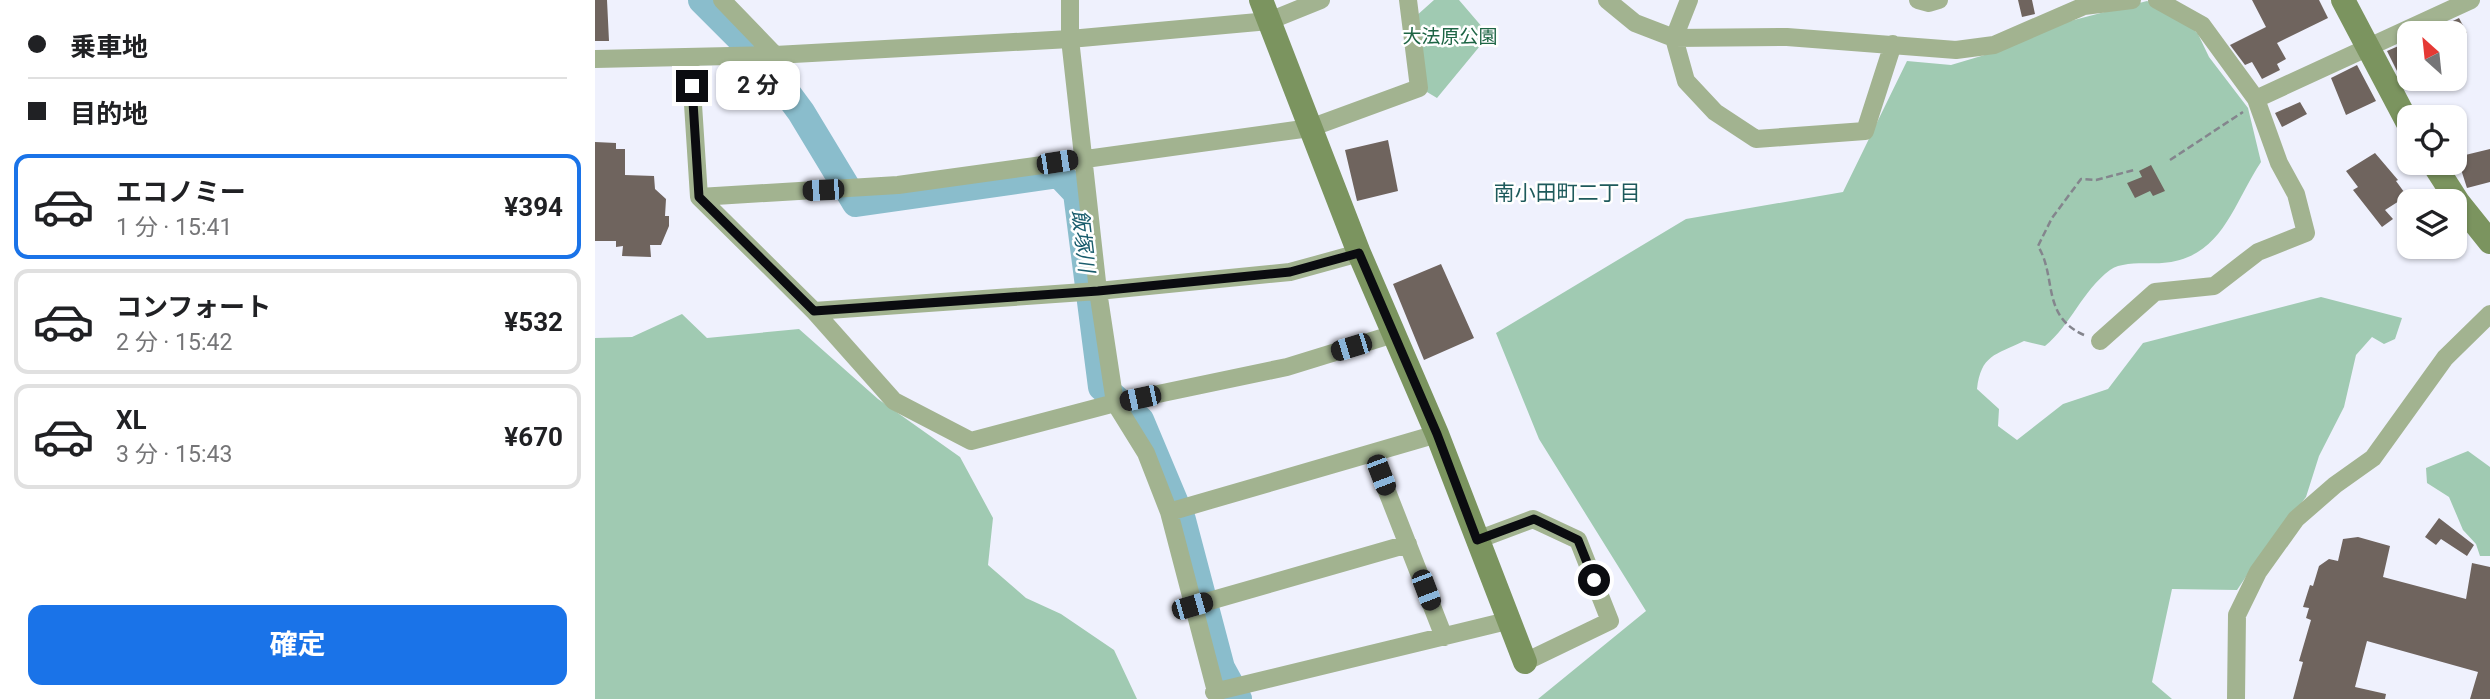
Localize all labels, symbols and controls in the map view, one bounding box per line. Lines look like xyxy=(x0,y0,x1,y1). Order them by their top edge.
north arrow xyxy=(2397,21,2467,91)
map controls xyxy=(2397,21,2467,259)
park label: 大法原公園 xyxy=(1402,25,1498,48)
text: 乗車地 xyxy=(70,32,148,62)
callout: 2 分 xyxy=(717,62,801,110)
route end xyxy=(676,70,708,102)
text: 2 分 xyxy=(737,72,779,99)
text: 目的地 xyxy=(70,99,148,129)
button: locate xyxy=(2397,105,2467,175)
car xyxy=(1035,148,1080,176)
icon: car xyxy=(32,175,95,238)
text: エコノミー xyxy=(116,177,246,207)
car xyxy=(802,178,845,202)
district label: 南小田町二丁目 xyxy=(1494,181,1641,205)
button: layers xyxy=(2397,189,2467,259)
text: ¥394 xyxy=(504,192,563,222)
water label: 飯塚川 xyxy=(1067,208,1099,276)
text: 1 分 · 15:41 xyxy=(116,214,232,241)
icon: car xyxy=(32,290,95,353)
text: コンフォート xyxy=(116,292,271,322)
text: ¥532 xyxy=(504,307,563,337)
text: 2 分 · 15:42 xyxy=(116,329,232,356)
car xyxy=(1328,331,1375,363)
car xyxy=(1118,383,1163,413)
icon: car xyxy=(32,405,95,468)
text: XL xyxy=(116,405,147,435)
text: ¥670 xyxy=(504,422,563,452)
text: 3 分 · 15:43 xyxy=(116,441,232,468)
car xyxy=(1364,452,1399,498)
route start xyxy=(1578,564,1610,596)
car xyxy=(1409,567,1444,613)
car xyxy=(1169,590,1216,622)
button: 確定 xyxy=(28,605,567,685)

